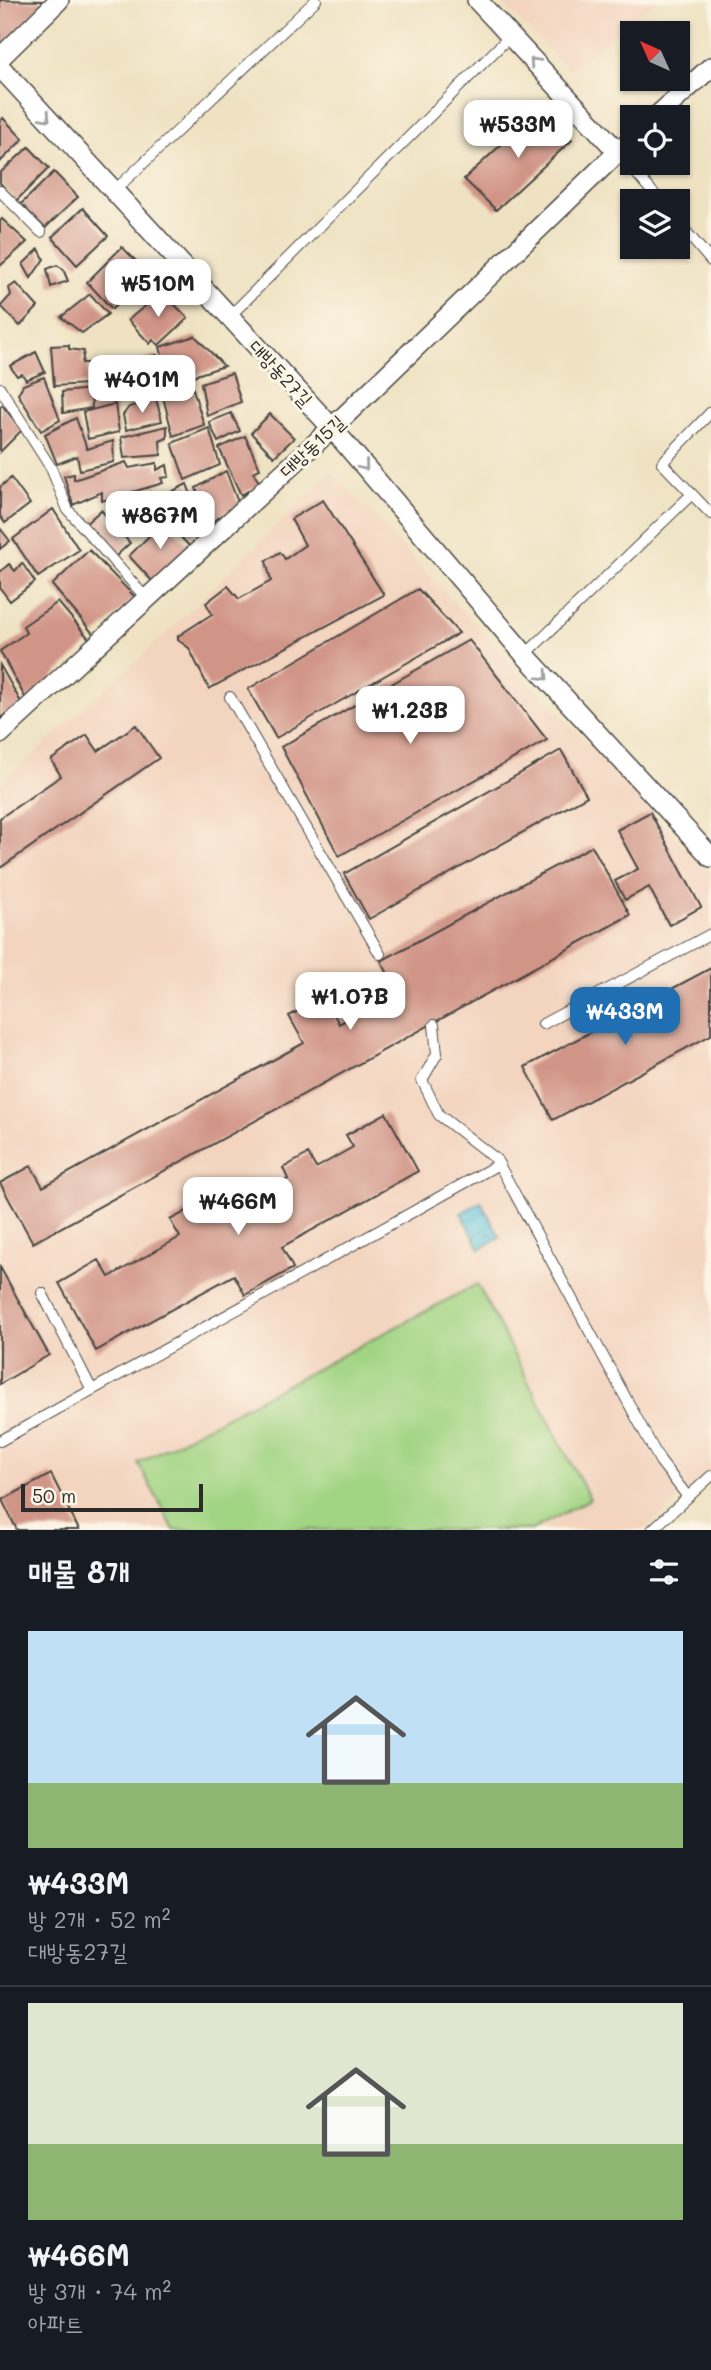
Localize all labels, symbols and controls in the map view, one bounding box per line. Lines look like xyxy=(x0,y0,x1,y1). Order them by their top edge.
north arrow xyxy=(620,21,690,91)
map controls xyxy=(620,21,690,259)
one-way arrow xyxy=(530,57,543,70)
pin: ₩533M xyxy=(469,100,567,160)
button: locate xyxy=(620,105,690,175)
text: ₩533M xyxy=(480,108,556,138)
one-way arrow xyxy=(38,109,50,122)
button: layers xyxy=(620,189,690,259)
pin: ₩510M xyxy=(109,260,207,319)
text: ₩510M xyxy=(121,267,195,297)
street label: 대방동27길 xyxy=(244,334,319,411)
pin: ₩401M xyxy=(93,356,191,415)
text: ₩401M xyxy=(104,363,180,393)
street label: 대방동15길 xyxy=(274,409,350,482)
one-way arrow xyxy=(356,458,368,471)
pin: ₩867M xyxy=(111,491,209,551)
text: ₩867M xyxy=(122,499,198,529)
one-way arrow xyxy=(536,668,549,681)
pin: ₩1.23B xyxy=(353,686,467,746)
text: ₩1.23B xyxy=(372,694,448,724)
pin: ₩1.07B xyxy=(293,972,407,1032)
text: ₩1.07B xyxy=(311,980,389,1010)
pin: ₩433M xyxy=(576,988,674,1047)
text: ₩433M xyxy=(586,995,664,1025)
pin: ₩466M xyxy=(189,1178,287,1237)
text: ₩466M xyxy=(199,1185,277,1215)
scale bar xyxy=(21,1481,203,1513)
text: 50 m xyxy=(32,1483,76,1508)
text: 매물 8개 xyxy=(28,1551,130,1591)
icon: filters xyxy=(645,1553,683,1591)
icon: home xyxy=(293,1677,419,1803)
text: ₩433M xyxy=(28,1862,130,1902)
text: 방 2개 · 52 m² xyxy=(28,1904,171,1934)
text: 대방동27길 xyxy=(28,1936,128,1966)
icon: home xyxy=(293,2049,419,2175)
text: ₩466M xyxy=(28,2234,130,2274)
text: 방 3개 · 74 m² xyxy=(28,2276,171,2306)
text: 아파트 xyxy=(28,2308,84,2338)

